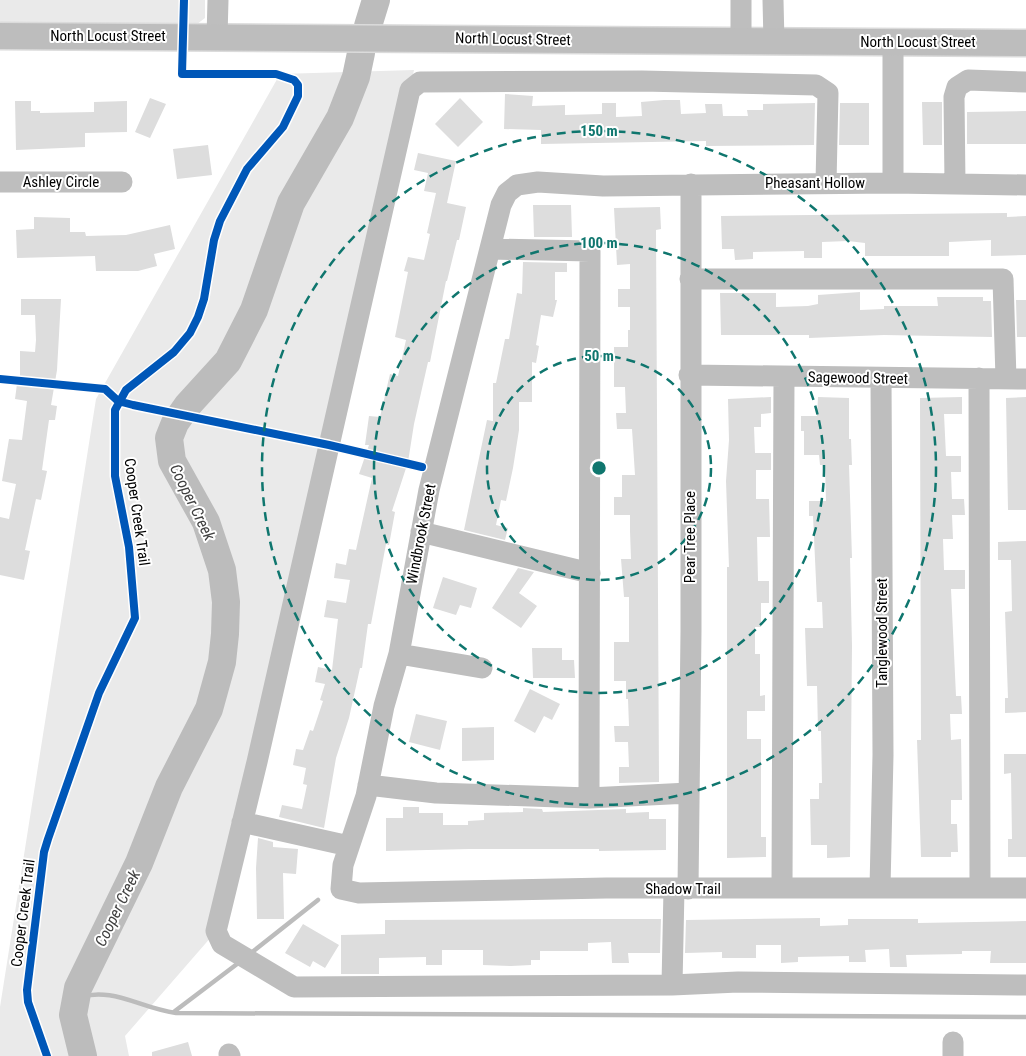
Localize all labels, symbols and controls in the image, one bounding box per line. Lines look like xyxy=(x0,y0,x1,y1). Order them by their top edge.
street label: North Locust Street xyxy=(50,27,166,45)
street label: North Locust Street xyxy=(455,29,571,49)
street label: North Locust Street xyxy=(860,33,976,51)
text: 150 m xyxy=(580,122,618,140)
street label: Ashley Circle xyxy=(23,173,99,191)
street label: Pheasant Hollow xyxy=(765,174,865,192)
text: 100 m xyxy=(580,234,618,252)
text: 50 m xyxy=(584,347,614,365)
street label: Sagewood Street xyxy=(808,368,908,388)
street label: Cooper Creek Trail xyxy=(121,457,153,567)
centre of rings xyxy=(590,459,608,477)
water label: Cooper Creek xyxy=(166,461,220,544)
street label: Windbrook Street xyxy=(402,482,440,586)
street label: Pear Tree Place xyxy=(681,491,699,583)
street label: Tanglewood Street xyxy=(873,578,891,688)
street label: Cooper Creek Trail xyxy=(7,858,39,968)
water label: Cooper Creek xyxy=(91,866,145,950)
street label: Shadow Trail xyxy=(645,880,721,898)

